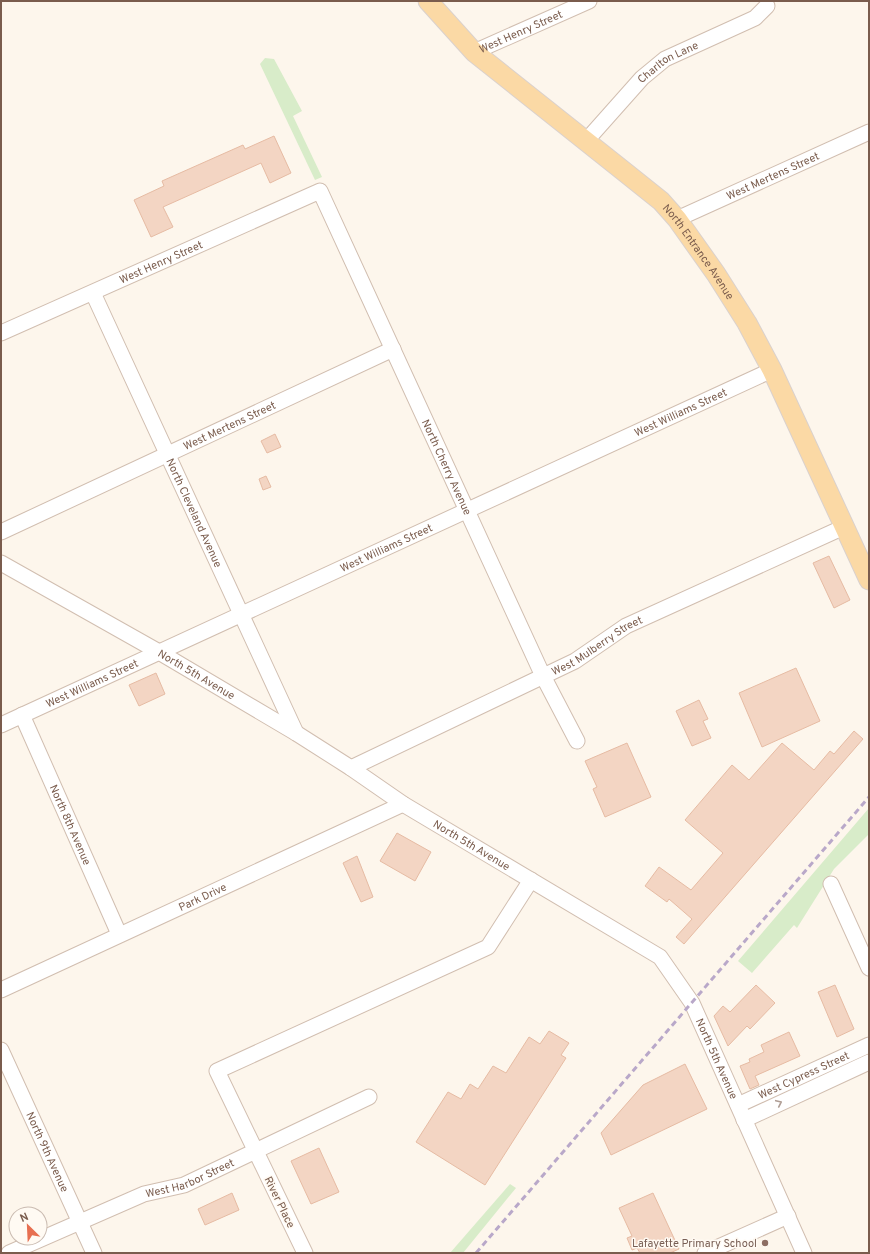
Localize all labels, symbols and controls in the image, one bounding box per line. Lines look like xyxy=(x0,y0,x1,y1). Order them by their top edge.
street label: West Henry Street xyxy=(477,8,565,57)
street label: Charlton Lane xyxy=(635,39,701,86)
street label: West Mertens Street xyxy=(724,149,822,204)
street label: North Entrance Avenue xyxy=(659,202,737,303)
street label: West Henry Street xyxy=(117,238,205,287)
street label: West Williams Street xyxy=(632,386,729,440)
street label: West Mertens Street xyxy=(181,399,278,454)
street label: North Cherry Avenue xyxy=(418,417,474,518)
street label: North Cleveland Avenue xyxy=(162,456,225,570)
street label: West Williams Street xyxy=(338,521,435,576)
street label: West Mulberry Street xyxy=(549,613,645,679)
street label: North 5th Avenue xyxy=(155,647,237,703)
street label: West Williams Street xyxy=(44,657,141,711)
street label: North 8th Avenue xyxy=(46,783,94,868)
street label: North 5th Avenue xyxy=(430,818,512,874)
street label: Park Drive xyxy=(177,881,229,915)
street label: North 5th Avenue xyxy=(692,1016,740,1102)
street label: West Cypress Street xyxy=(756,1049,852,1103)
one-way arrow xyxy=(775,1100,783,1108)
street label: North 9th Avenue xyxy=(22,1110,71,1195)
street label: West Harbor Street xyxy=(144,1156,237,1201)
street label: River Place xyxy=(261,1174,298,1231)
north arrow xyxy=(8,1206,48,1246)
text: N xyxy=(18,1210,31,1226)
place label: Lafayette Primary School xyxy=(632,1237,757,1251)
marker: Lafayette Primary School xyxy=(760,1238,770,1248)

